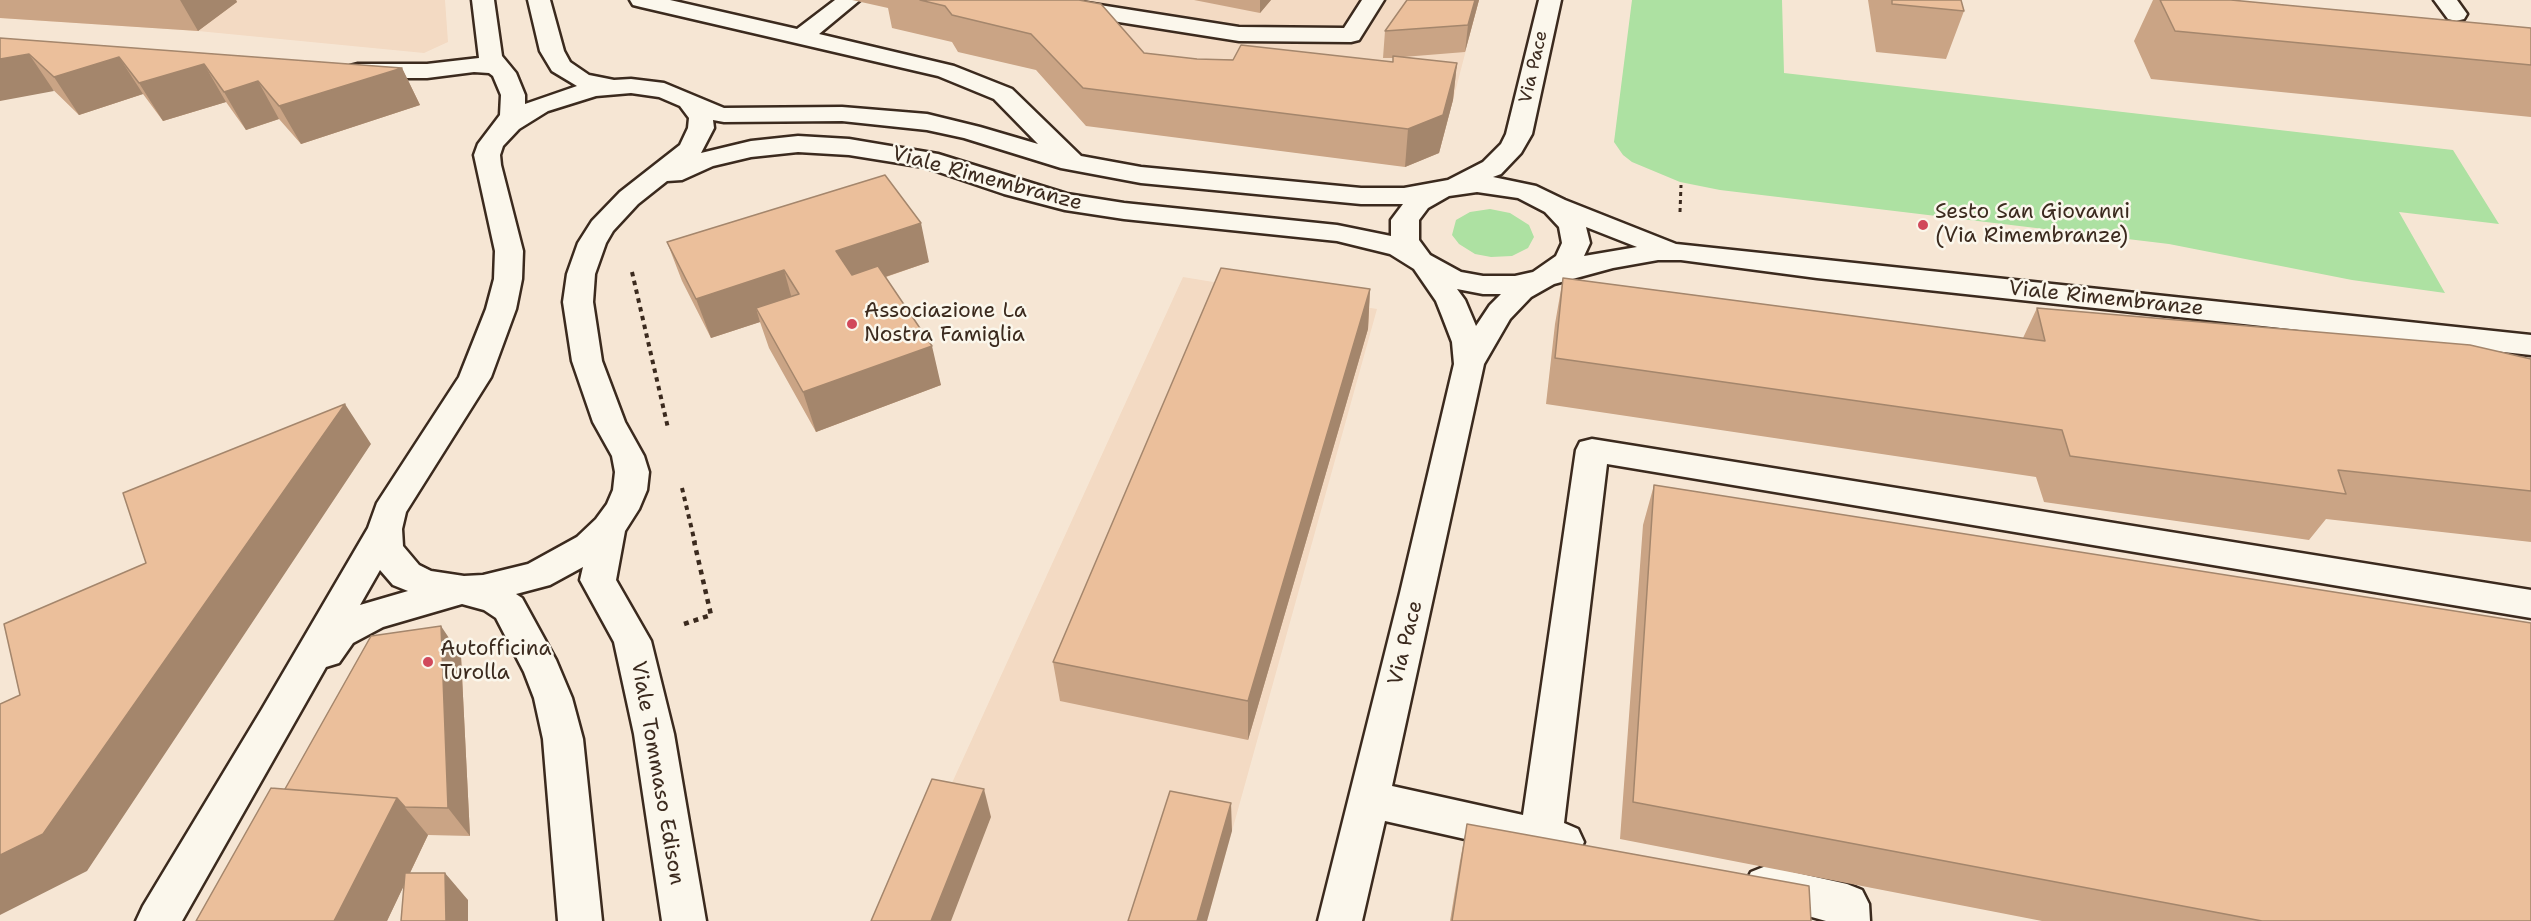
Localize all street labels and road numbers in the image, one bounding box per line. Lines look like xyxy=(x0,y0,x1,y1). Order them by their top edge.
street label: Via Pace xyxy=(1515,29,1553,105)
street label: Viale Rimembranze xyxy=(889,141,1085,217)
street label: Viale Rimembranze xyxy=(2007,276,2205,322)
street label: Via Pace xyxy=(1383,598,1429,688)
street label: Viale Tommaso Edison xyxy=(625,659,689,887)

